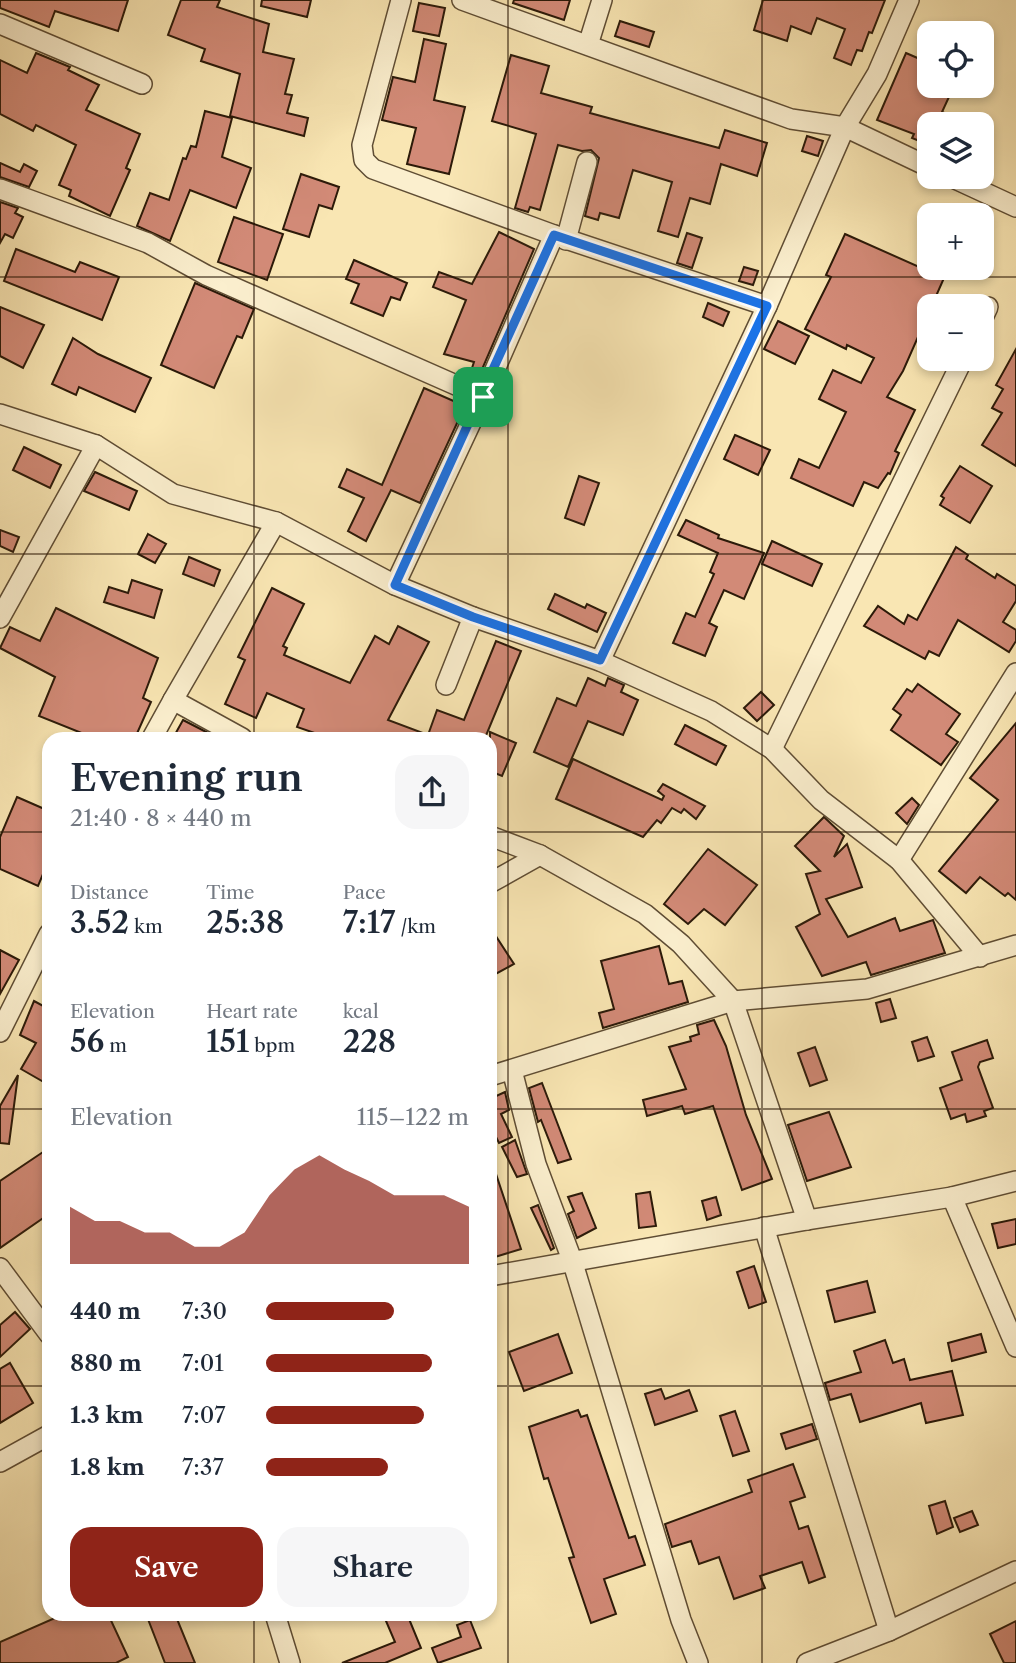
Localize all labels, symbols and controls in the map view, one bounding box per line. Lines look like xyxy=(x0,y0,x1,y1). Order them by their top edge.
map controls xyxy=(917,21,994,371)
button: locate xyxy=(917,21,994,98)
button: layers xyxy=(917,112,994,189)
button: + xyxy=(917,203,994,280)
button: − xyxy=(917,294,994,371)
pin xyxy=(453,367,513,427)
icon: arrive xyxy=(464,378,502,416)
text: Evening run xyxy=(70,754,303,801)
button: share xyxy=(395,755,469,829)
text: 21:40 · 8 × 440 m xyxy=(70,804,252,832)
text: Distance xyxy=(70,881,149,904)
text: Time xyxy=(206,881,254,904)
text: Pace xyxy=(343,881,386,904)
text: 3.52 xyxy=(70,904,129,941)
text: 25:38 xyxy=(206,904,284,941)
text: 7:17 xyxy=(343,904,395,941)
text: km xyxy=(129,915,163,938)
text: /km xyxy=(395,915,436,938)
text: Elevation xyxy=(70,1000,155,1023)
text: Heart rate xyxy=(206,1000,298,1023)
text: kcal xyxy=(343,1000,379,1023)
text: 56 xyxy=(70,1023,104,1060)
text: 151 xyxy=(206,1023,249,1060)
text: 228 xyxy=(343,1023,396,1060)
text: m xyxy=(104,1034,127,1057)
text: bpm xyxy=(249,1034,295,1057)
text: Elevation xyxy=(70,1103,173,1131)
text: 115–122 m xyxy=(357,1103,469,1131)
text: 440 m xyxy=(70,1297,141,1325)
text: 7:30 xyxy=(182,1297,227,1325)
text: 880 m xyxy=(70,1349,142,1377)
text: 7:01 xyxy=(182,1349,224,1377)
text: 1.3 km xyxy=(70,1401,144,1429)
text: 7:07 xyxy=(182,1401,226,1429)
text: 1.8 km xyxy=(70,1453,145,1481)
text: 7:37 xyxy=(182,1453,224,1481)
button: Save xyxy=(70,1527,263,1607)
button: Share xyxy=(277,1527,469,1607)

